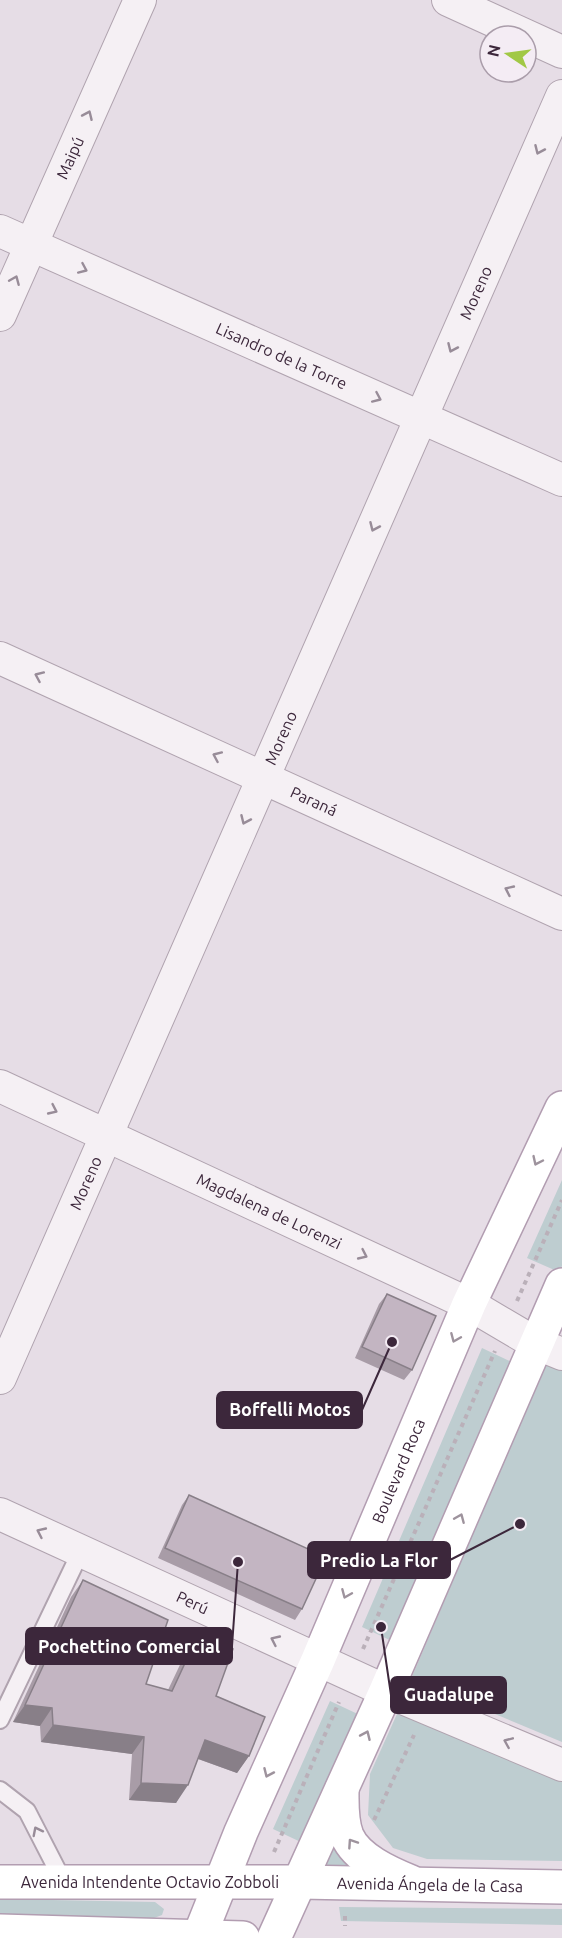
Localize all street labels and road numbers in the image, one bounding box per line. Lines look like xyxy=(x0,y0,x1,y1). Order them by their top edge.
street label: Maipú xyxy=(53,134,87,182)
street label: Moreno xyxy=(456,263,495,322)
street label: Lisandro de la Torre xyxy=(213,319,350,393)
street label: Moreno xyxy=(261,708,300,767)
street label: Paraná xyxy=(288,783,340,819)
street label: Moreno xyxy=(66,1153,105,1213)
street label: Magdalena de Lorenzi xyxy=(194,1170,345,1253)
street label: Boulevard Roca xyxy=(368,1416,428,1526)
street label: Perú xyxy=(174,1587,212,1617)
street label: Avenida Intendente Octavio Zobboli xyxy=(21,1873,279,1891)
street label: Avenida Ángela de la Casa xyxy=(337,1873,523,1895)

